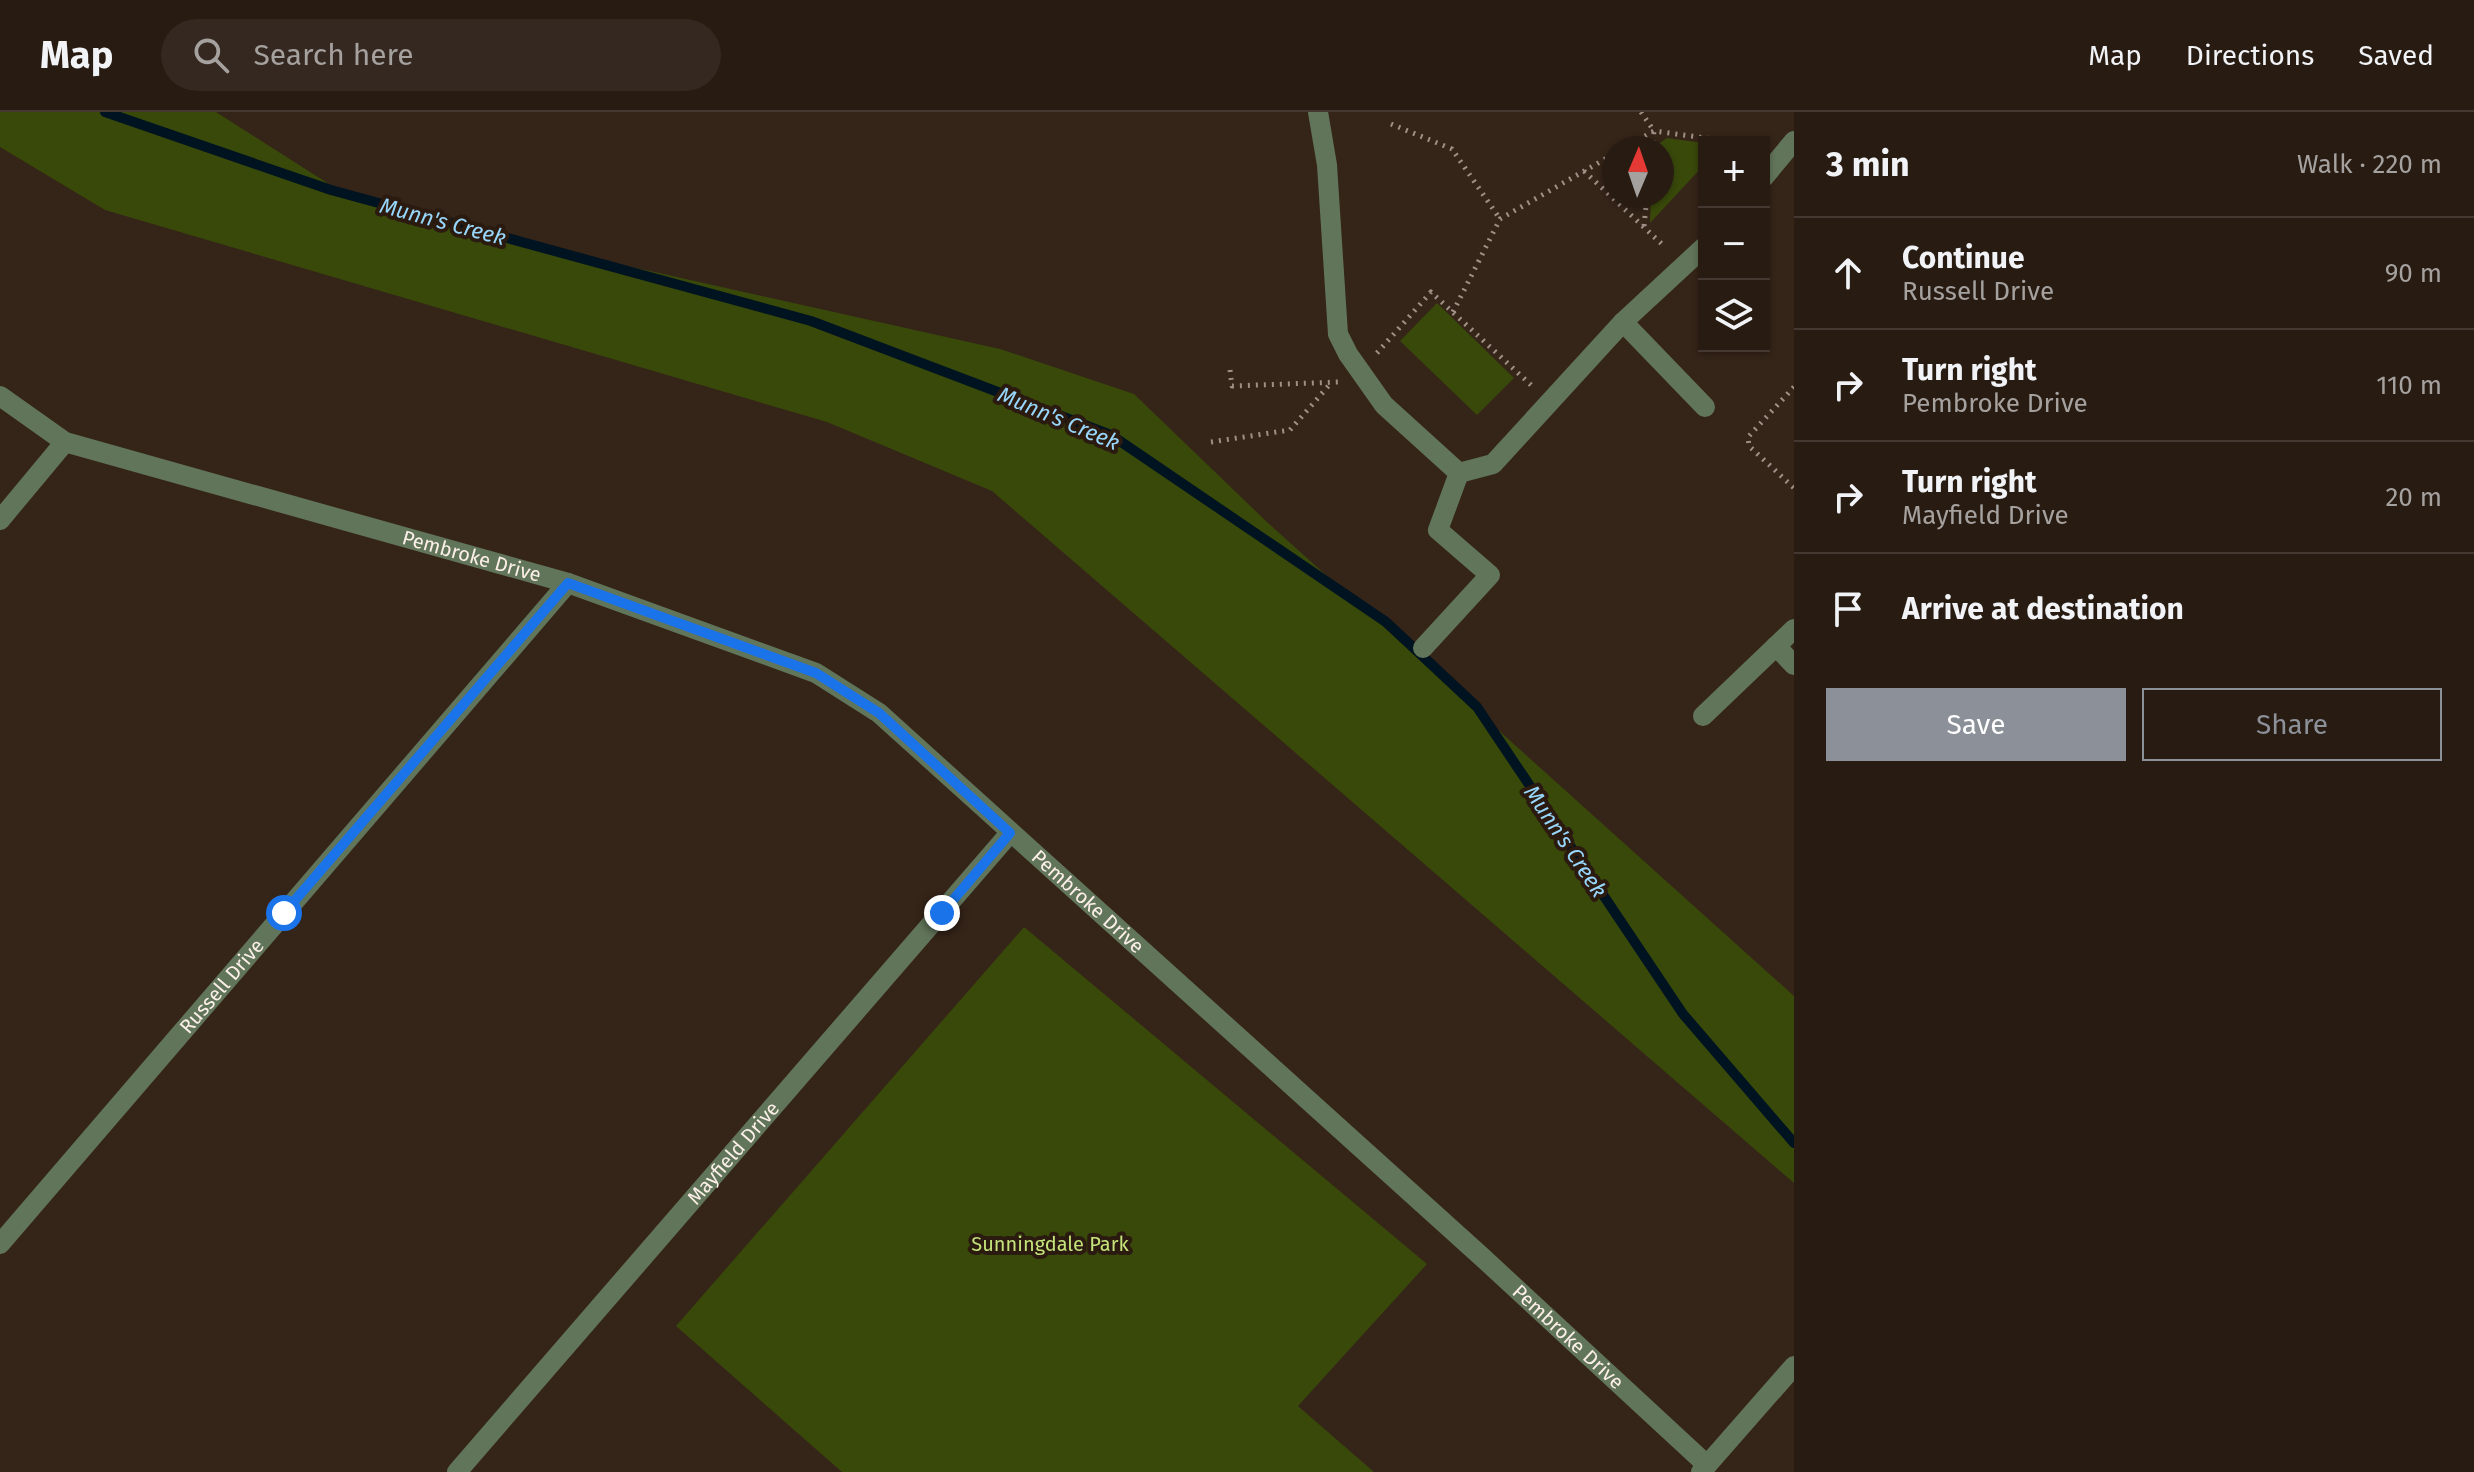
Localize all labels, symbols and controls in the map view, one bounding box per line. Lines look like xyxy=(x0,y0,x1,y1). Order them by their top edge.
search box xyxy=(161,19,721,91)
text: Map xyxy=(40,32,113,78)
icon: search xyxy=(189,33,233,77)
text: Search here xyxy=(253,37,414,73)
text: Map xyxy=(2088,39,2142,72)
text: Directions xyxy=(2186,39,2314,72)
text: Saved xyxy=(2358,39,2434,72)
north arrow xyxy=(1602,136,1674,208)
map controls xyxy=(1698,136,1770,352)
button: + xyxy=(1698,136,1770,208)
text: 3 min xyxy=(1826,144,1910,185)
text: Walk · 220 m xyxy=(2297,149,2442,180)
water label: Munn's Creek xyxy=(377,192,509,251)
button: − xyxy=(1698,208,1770,280)
text: Continue xyxy=(1902,240,2025,276)
icon: ahead xyxy=(1826,251,1870,295)
text: 90 m xyxy=(2385,258,2442,289)
text: Russell Drive xyxy=(1902,276,2054,307)
button: layers xyxy=(1698,280,1770,352)
text: Turn right xyxy=(1902,352,2037,388)
icon: right xyxy=(1826,363,1870,407)
text: 110 m xyxy=(2376,370,2442,401)
water label: Munn's Creek xyxy=(994,381,1124,456)
text: Pembroke Drive xyxy=(1902,388,2088,419)
text: Turn right xyxy=(1902,464,2037,500)
icon: right xyxy=(1826,475,1870,519)
text: 20 m xyxy=(2385,482,2442,513)
text: Mayfield Drive xyxy=(1902,500,2069,531)
street label: Pembroke Drive xyxy=(400,525,544,587)
icon: arrive xyxy=(1826,587,1870,631)
text: Arrive at destination xyxy=(1902,591,2184,627)
button: Save xyxy=(1826,688,2126,761)
button: Share xyxy=(2142,688,2442,761)
water label: Munn's Creek xyxy=(1518,780,1613,903)
street label: Pembroke Drive xyxy=(1027,845,1149,958)
route start xyxy=(266,895,302,931)
route end xyxy=(924,895,960,931)
street label: Russell Drive xyxy=(174,934,269,1038)
street label: Mayfield Drive xyxy=(682,1097,784,1209)
park label: Sunningdale Park xyxy=(971,1232,1129,1256)
street label: Pembroke Drive xyxy=(1508,1279,1629,1394)

